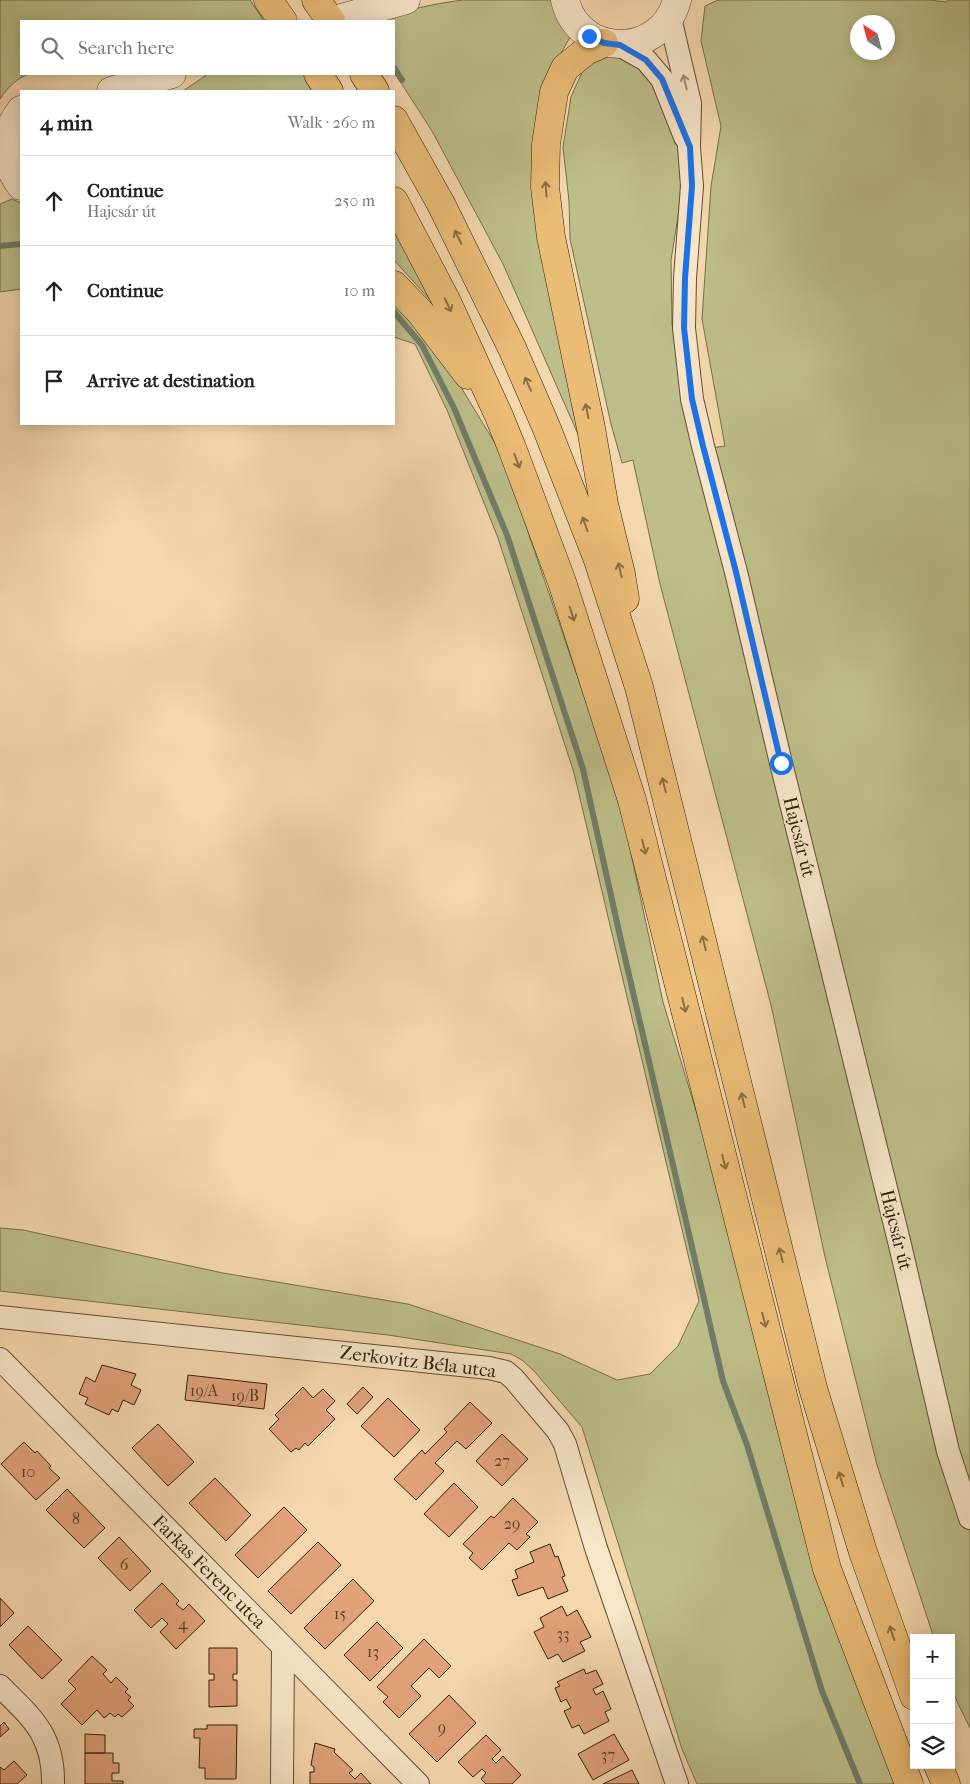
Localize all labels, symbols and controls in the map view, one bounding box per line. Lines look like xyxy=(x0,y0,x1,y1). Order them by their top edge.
north arrow xyxy=(850,15,895,60)
search box xyxy=(20,20,395,75)
route end xyxy=(578,25,601,48)
icon: search xyxy=(38,34,66,62)
text: Search here xyxy=(78,37,174,59)
one-way arrow xyxy=(680,74,689,90)
text: 4 min xyxy=(40,111,93,135)
text: Walk · 260 m xyxy=(288,113,375,132)
text: Continue xyxy=(87,180,163,202)
one-way arrow xyxy=(541,181,550,197)
icon: ahead xyxy=(40,187,68,215)
text: 250 m xyxy=(334,191,375,210)
text: Hajcsár út xyxy=(87,202,156,221)
one-way arrow xyxy=(453,230,463,245)
icon: ahead xyxy=(40,277,68,305)
text: Continue xyxy=(87,280,163,302)
text: 10 m xyxy=(344,281,375,300)
one-way arrow xyxy=(444,297,453,312)
icon: arrive xyxy=(40,367,68,395)
text: Arrive at destination xyxy=(87,370,255,392)
one-way arrow xyxy=(522,377,532,392)
one-way arrow xyxy=(582,403,592,419)
one-way arrow xyxy=(513,453,522,468)
one-way arrow xyxy=(580,517,589,533)
one-way arrow xyxy=(615,562,624,578)
one-way arrow xyxy=(568,606,578,622)
route start xyxy=(770,752,793,775)
one-way arrow xyxy=(659,777,668,793)
street label: Hajcsár út xyxy=(778,794,820,880)
one-way arrow xyxy=(639,839,649,855)
one-way arrow xyxy=(698,935,708,951)
one-way arrow xyxy=(679,996,689,1012)
one-way arrow xyxy=(738,1093,747,1109)
one-way arrow xyxy=(719,1154,729,1170)
street label: Hajcsár út xyxy=(875,1187,917,1273)
one-way arrow xyxy=(776,1247,785,1263)
one-way arrow xyxy=(759,1311,769,1327)
street label: Zerkovitz Béla utca xyxy=(338,1341,498,1383)
house number: 19/A xyxy=(190,1381,219,1400)
house number: 19/B xyxy=(231,1386,259,1405)
house number: 27 xyxy=(494,1451,510,1470)
house number: 10 xyxy=(21,1462,35,1481)
one-way arrow xyxy=(835,1472,845,1488)
house number: 8 xyxy=(72,1509,80,1528)
street label: Farkas Ferenc utca xyxy=(148,1511,270,1633)
house number: 29 xyxy=(504,1514,520,1533)
house number: 6 xyxy=(120,1555,129,1574)
house number: 15 xyxy=(334,1604,346,1623)
house number: 4 xyxy=(178,1614,188,1633)
house number: 33 xyxy=(556,1624,570,1643)
one-way arrow xyxy=(887,1626,896,1642)
map controls xyxy=(910,1634,955,1769)
button: + xyxy=(910,1634,955,1679)
house number: 13 xyxy=(367,1642,379,1661)
button: − xyxy=(910,1679,955,1724)
house number: 9 xyxy=(438,1718,446,1737)
button: layers xyxy=(910,1724,955,1769)
house number: 37 xyxy=(601,1745,615,1764)

